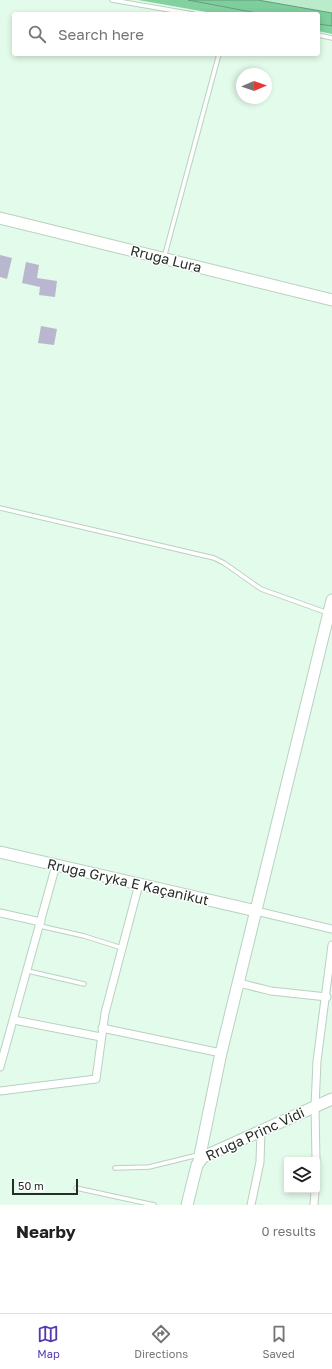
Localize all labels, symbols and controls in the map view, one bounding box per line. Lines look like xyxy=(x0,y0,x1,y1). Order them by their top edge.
search box xyxy=(12,12,320,56)
icon: search xyxy=(26,23,48,45)
text: Search here xyxy=(58,25,144,43)
north arrow xyxy=(236,68,272,104)
street label: Rruga Lura xyxy=(129,241,204,276)
street label: Rruga Gryka E Kaçanikut xyxy=(46,855,211,908)
street label: Rruga Princ Vidi xyxy=(203,1103,307,1164)
map controls xyxy=(284,1157,320,1193)
button: layers xyxy=(284,1157,320,1193)
scale bar xyxy=(12,1177,78,1196)
text: 50 m xyxy=(18,1179,44,1192)
text: Nearby xyxy=(16,1221,76,1242)
text: 0 results xyxy=(261,1223,316,1239)
tab: Map xyxy=(37,1323,60,1360)
tab: Directions xyxy=(134,1323,188,1360)
tab: Saved xyxy=(263,1323,295,1360)

